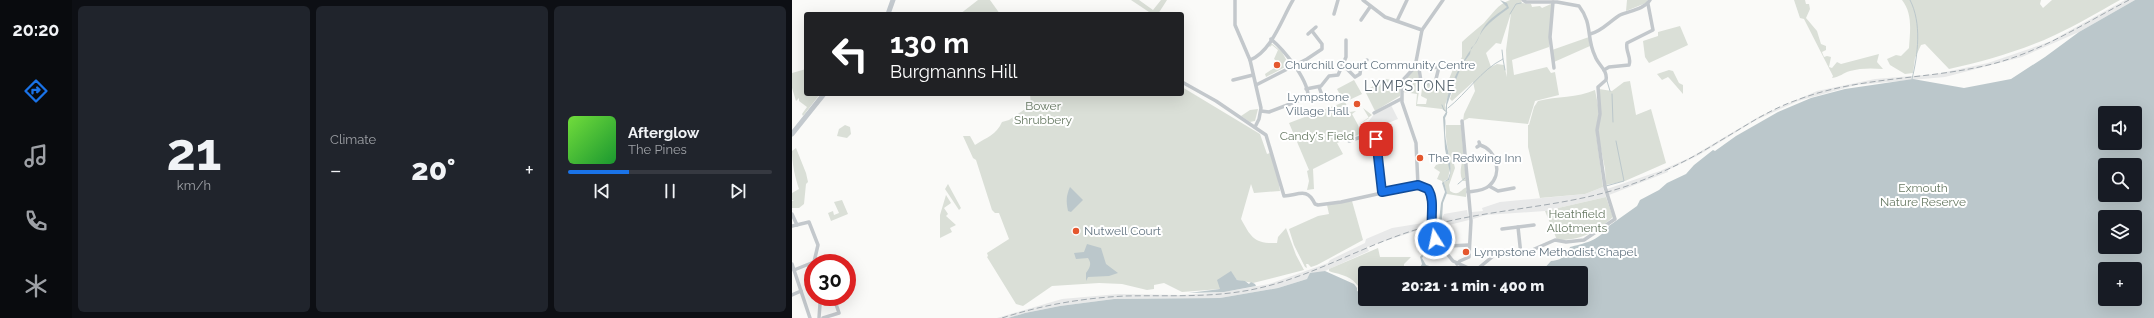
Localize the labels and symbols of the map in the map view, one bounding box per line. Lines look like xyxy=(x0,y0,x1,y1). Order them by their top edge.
place label: Churchill Court Community Centre xyxy=(1285,58,1475,72)
marker: Churchill Court Community Centre xyxy=(1272,60,1282,70)
district label: LYMPSTONE xyxy=(1364,78,1456,94)
place label: Lympstone Village Hall xyxy=(1286,90,1350,118)
park label: Bower Shrubbery xyxy=(1014,99,1073,127)
marker: Lympstone Village Hall xyxy=(1352,99,1362,109)
pin xyxy=(1359,122,1393,156)
park label: Candy's Field xyxy=(1280,129,1354,143)
place label: The Redwing Inn xyxy=(1428,151,1521,165)
marker: The Redwing Inn xyxy=(1415,153,1425,163)
park label: Exmouth Nature Reserve xyxy=(1880,181,1966,209)
park label: Heathfield Allotments xyxy=(1547,207,1607,235)
position arrow xyxy=(1414,218,1456,260)
place label: Nutwell Court xyxy=(1084,224,1161,238)
marker: Nutwell Court xyxy=(1071,226,1081,236)
place label: Lympstone Methodist Chapel xyxy=(1474,245,1638,259)
marker: Lympstone Methodist Chapel xyxy=(1461,247,1471,257)
speed limit sign: 30 xyxy=(804,254,856,306)

